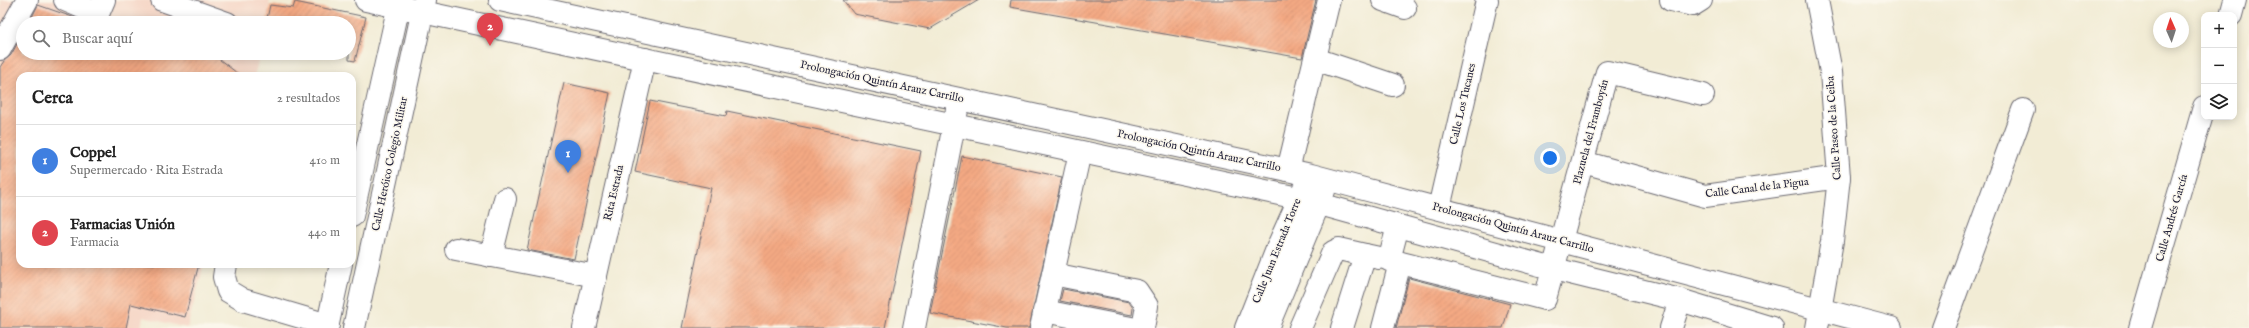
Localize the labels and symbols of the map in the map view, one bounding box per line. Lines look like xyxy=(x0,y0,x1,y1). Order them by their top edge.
north arrow xyxy=(2153,12,2189,48)
pin: 2 xyxy=(477,13,503,46)
street label: Prolongación Quintín Arauz Carrillo xyxy=(799,58,965,106)
street label: Calle Los Tucanes xyxy=(1447,62,1479,146)
street label: Calle Paseo de la Ceiba xyxy=(1823,75,1845,180)
street label: Plazuela del Framboyán xyxy=(1570,78,1612,186)
street label: Calle Heróico Colegio Militar xyxy=(369,96,411,232)
street label: Prolongación Quintín Arauz Carrillo xyxy=(1116,127,1282,175)
pin: 1 xyxy=(555,140,581,173)
your location xyxy=(1540,148,1560,168)
street label: Rita Estrada xyxy=(601,164,627,222)
street label: Calle Andrés García xyxy=(2153,172,2191,263)
street label: Calle Canal de la Pigua xyxy=(1705,175,1810,201)
street label: Calle Juan Estrada Torre xyxy=(1250,196,1304,306)
street label: Prolongación Quintín Arauz Carrillo xyxy=(1431,200,1595,256)

